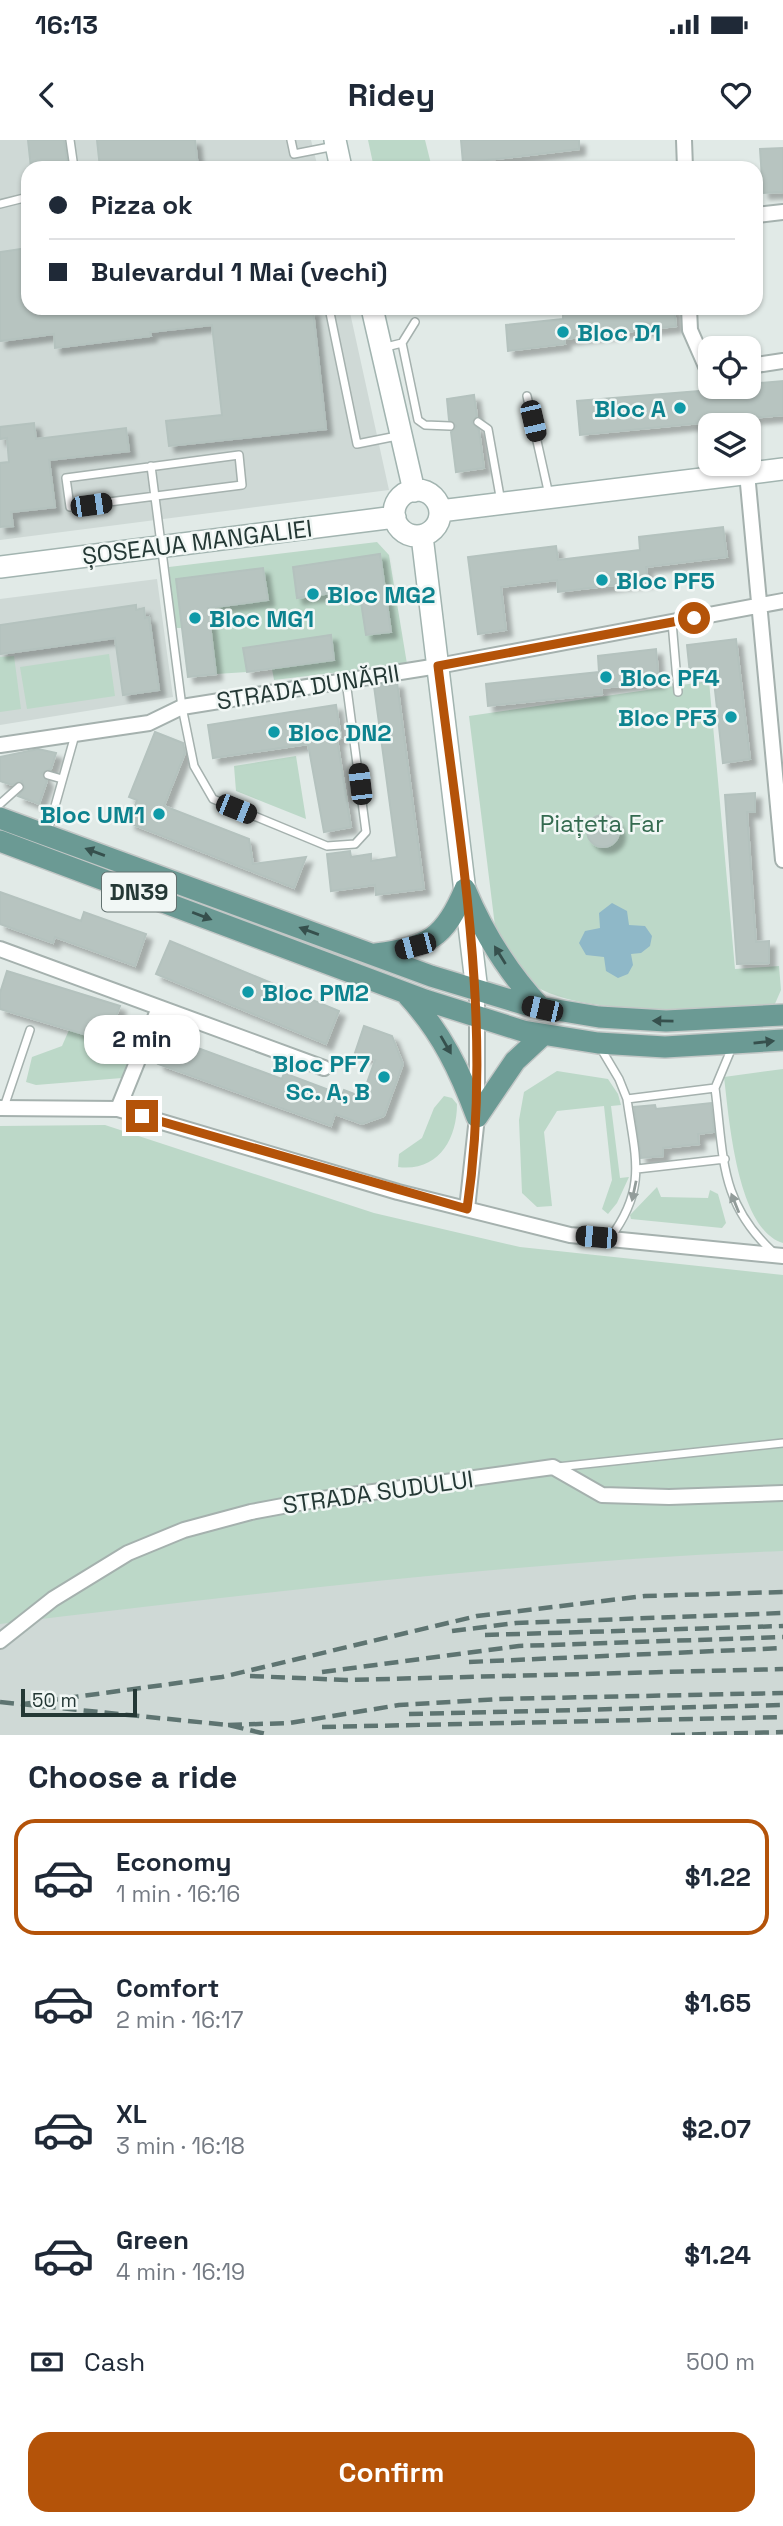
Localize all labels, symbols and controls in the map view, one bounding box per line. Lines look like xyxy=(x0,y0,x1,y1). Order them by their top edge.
text: 16:13 xyxy=(35,8,98,42)
text: Ridey xyxy=(348,75,435,115)
icon: back xyxy=(28,76,66,114)
icon: heart xyxy=(717,76,755,114)
text: Pizza ok xyxy=(91,188,193,222)
text: Bulevardul 1 Mai (vechi) xyxy=(91,255,388,289)
place label: Bloc D1 xyxy=(577,317,661,348)
marker: Bloc D1 xyxy=(555,324,571,340)
map controls xyxy=(698,336,761,476)
button: locate xyxy=(698,336,761,399)
place label: Bloc A xyxy=(594,393,666,424)
car xyxy=(519,398,548,444)
marker: Bloc A xyxy=(672,400,688,416)
button: layers xyxy=(698,413,761,476)
car xyxy=(69,492,114,518)
street label: ȘOSEAUA MANGALIEI xyxy=(80,513,314,571)
place label: Bloc PF5 xyxy=(616,565,715,596)
marker: Bloc PF5 xyxy=(594,572,610,588)
place label: Bloc MG2 xyxy=(327,579,435,610)
marker: Bloc MG2 xyxy=(305,586,321,602)
route start xyxy=(678,602,710,634)
place label: Bloc MG1 xyxy=(209,603,314,634)
marker: Bloc MG1 xyxy=(187,610,203,626)
street label: STRADA DUNĂRII xyxy=(214,657,402,717)
place label: Bloc PF4 xyxy=(620,662,720,693)
marker: Bloc PF4 xyxy=(598,669,614,685)
place label: Bloc PF3 xyxy=(618,702,717,733)
marker: Bloc PF3 xyxy=(723,709,739,725)
place label: Bloc DN2 xyxy=(288,717,392,748)
marker: Bloc DN2 xyxy=(266,724,282,740)
car xyxy=(348,762,373,806)
car xyxy=(213,791,260,827)
place label: Bloc UM1 xyxy=(40,799,145,830)
marker: Bloc UM1 xyxy=(151,806,167,822)
park label: Piațeta Far xyxy=(540,808,664,839)
one-way arrow xyxy=(85,846,106,857)
road number: DN39 xyxy=(102,872,176,912)
one-way arrow xyxy=(191,910,212,921)
one-way arrow xyxy=(298,925,319,936)
car xyxy=(392,930,439,962)
one-way arrow xyxy=(494,945,507,964)
place label: Bloc PM2 xyxy=(262,977,369,1008)
marker: Bloc PM2 xyxy=(240,984,256,1000)
car xyxy=(520,994,565,1024)
callout: 2 min xyxy=(84,1014,200,1063)
one-way arrow xyxy=(651,1015,673,1027)
text: 2 min xyxy=(112,1024,172,1054)
one-way arrow xyxy=(440,1036,452,1055)
one-way arrow xyxy=(753,1036,775,1047)
place label: Bloc PF7 Sc. A, B xyxy=(272,1048,370,1107)
marker: Bloc PF7 Sc. A, B xyxy=(376,1069,392,1085)
route end xyxy=(126,1100,158,1132)
one-way arrow xyxy=(628,1180,639,1202)
one-way arrow xyxy=(730,1193,741,1214)
car xyxy=(575,1225,618,1249)
street label: STRADA SUDULUI xyxy=(281,1463,475,1521)
scale bar xyxy=(21,1686,136,1718)
text: 50 m xyxy=(32,1688,77,1713)
text: Choose a ride xyxy=(28,1757,238,1797)
text: Economy xyxy=(116,1845,232,1879)
icon: car xyxy=(32,1846,95,1909)
text: $1.22 xyxy=(685,1860,751,1894)
text: 1 min · 16:16 xyxy=(116,1879,240,1909)
text: Comfort xyxy=(116,1971,219,2005)
icon: car xyxy=(32,1972,95,2035)
text: $1.65 xyxy=(684,1986,751,2020)
text: 2 min · 16:17 xyxy=(116,2005,244,2035)
text: XL xyxy=(116,2097,147,2131)
icon: car xyxy=(32,2098,95,2161)
text: $2.07 xyxy=(682,2112,751,2146)
text: 3 min · 16:18 xyxy=(116,2131,245,2161)
text: Green xyxy=(116,2223,189,2257)
icon: car xyxy=(32,2224,95,2287)
text: $1.24 xyxy=(684,2238,751,2272)
text: 4 min · 16:19 xyxy=(116,2257,245,2287)
icon: cash xyxy=(28,2343,66,2381)
text: Cash xyxy=(84,2345,145,2379)
text: 500 m xyxy=(686,2347,755,2377)
button: Confirm xyxy=(28,2432,755,2512)

